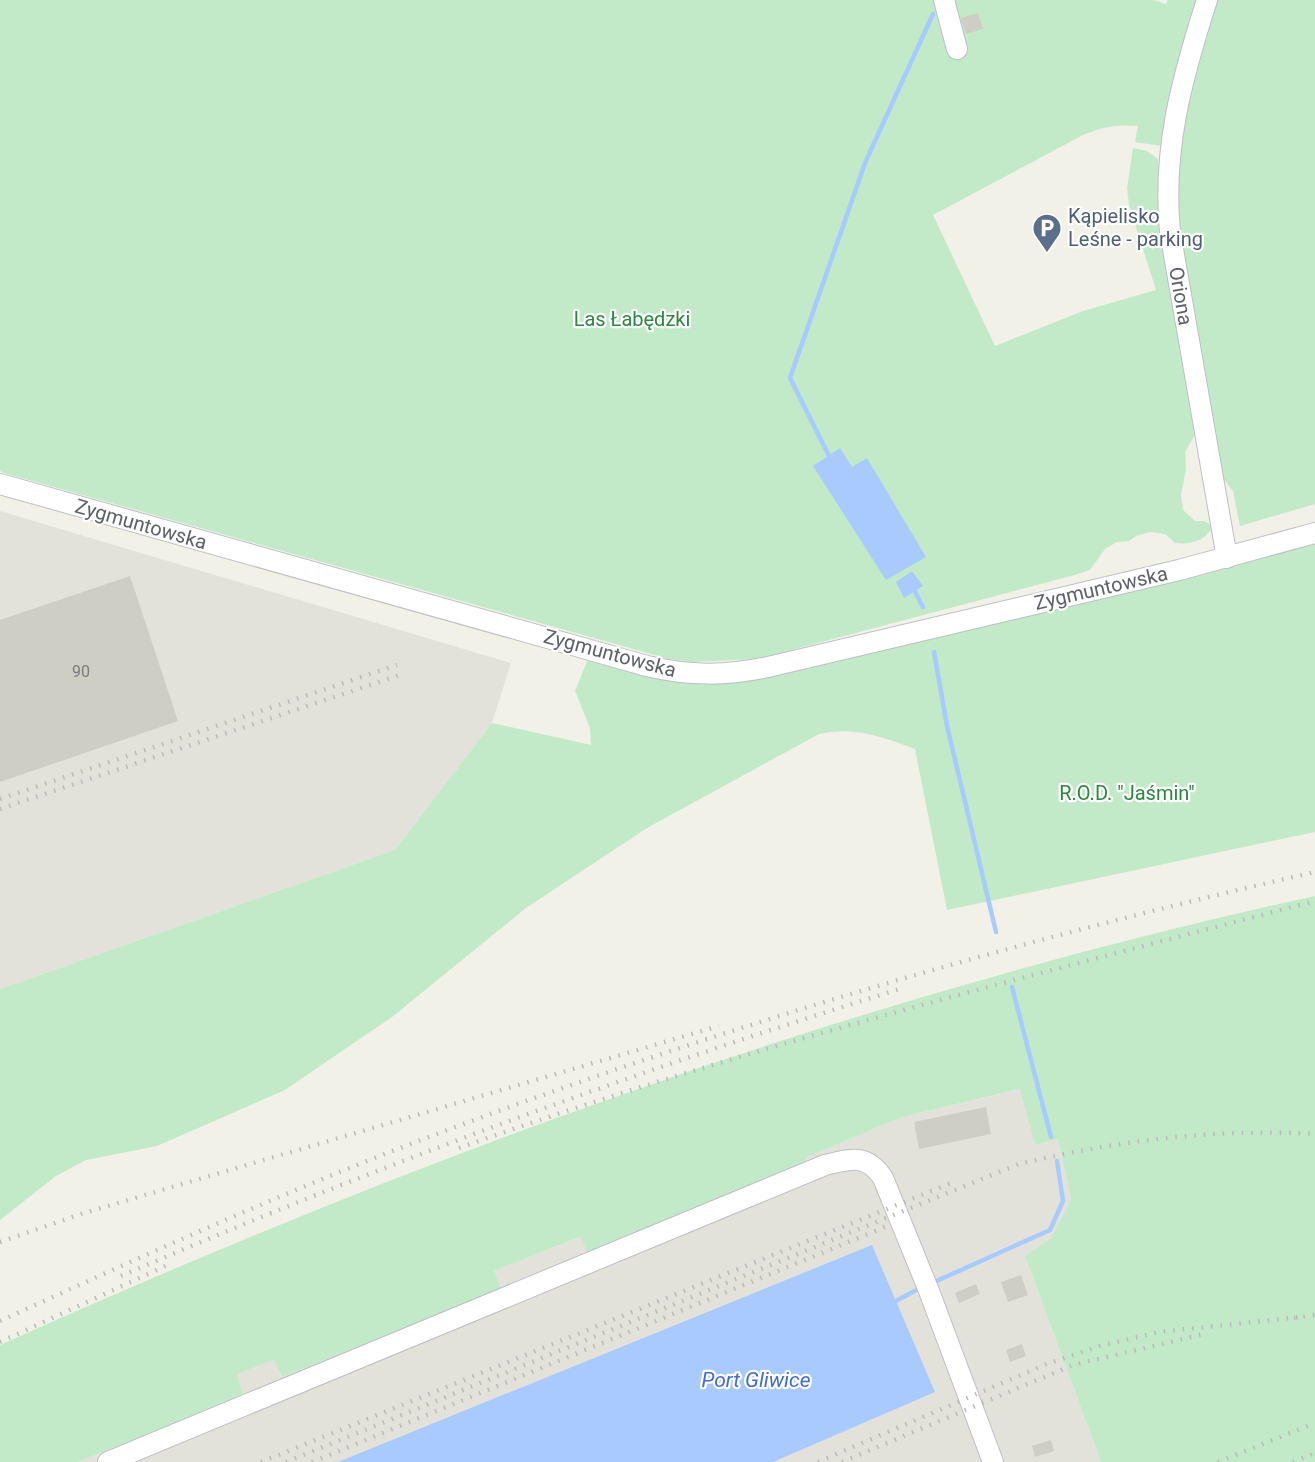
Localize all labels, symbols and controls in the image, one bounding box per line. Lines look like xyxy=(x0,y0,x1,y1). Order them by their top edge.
place label: Kąpielisko Leśne - parking xyxy=(1068,204,1203,251)
parking icon: Kąpielisko Leśne - parking xyxy=(1031,212,1063,254)
street label: Oriona xyxy=(1164,265,1198,327)
park label: Las Łabędzki xyxy=(574,307,690,331)
street label: Zygmuntowska xyxy=(72,494,210,554)
street label: Zygmuntowska xyxy=(1032,561,1170,615)
street label: Zygmuntowska xyxy=(541,624,679,682)
house number: 90 xyxy=(72,662,90,681)
park label: R.O.D. "Jaśmin" xyxy=(1059,781,1195,805)
water label: Port Gliwice xyxy=(701,1368,811,1392)

